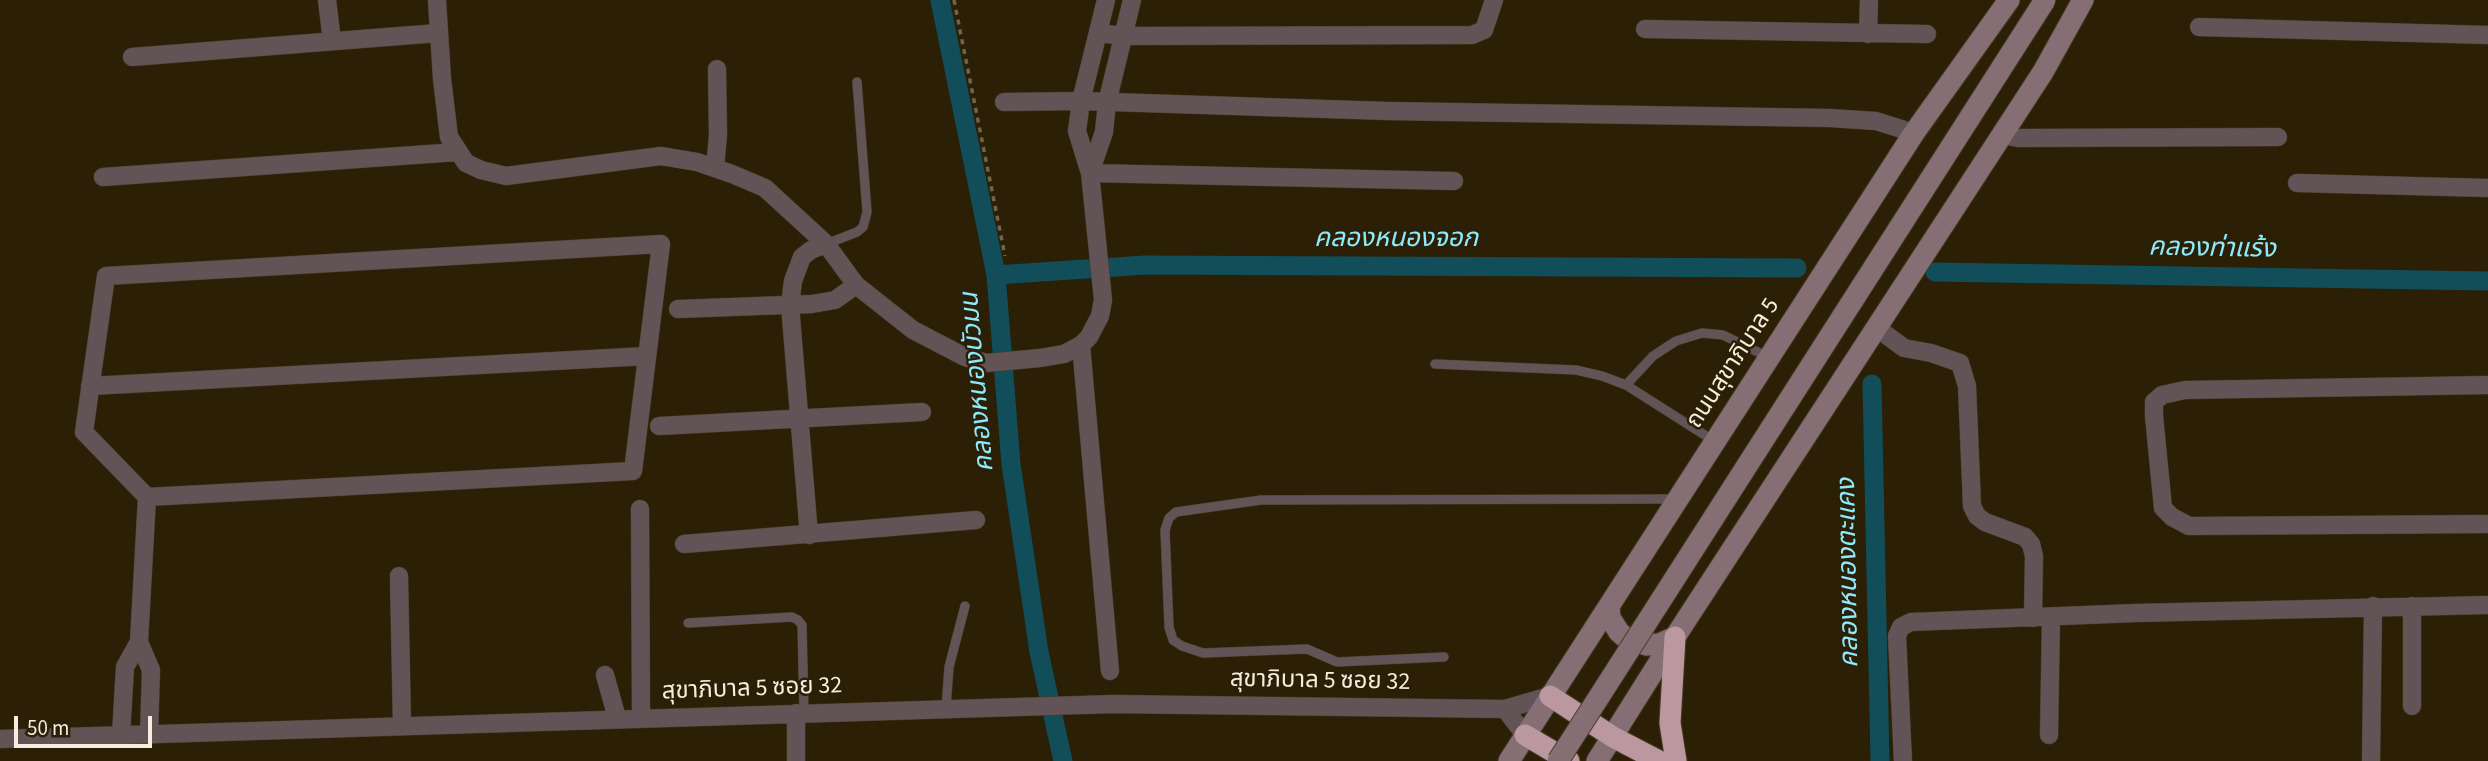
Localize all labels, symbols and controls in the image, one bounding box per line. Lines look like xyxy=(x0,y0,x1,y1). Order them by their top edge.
water label: คลองหนองจอก xyxy=(1314,224,1478,256)
water label: คลองท่าแร้ง xyxy=(2148,233,2276,267)
water label: คลองหนองบัวมน xyxy=(956,291,1002,473)
street label: ถนนสุขาภิบาล 5 xyxy=(1681,293,1787,435)
water label: คลองหนองตะแคง xyxy=(1833,478,1867,668)
street label: สุขาภิบาล 5 ซอย 32 xyxy=(1229,666,1411,698)
street label: สุขาภิบาล 5 ซอย 32 xyxy=(661,672,843,708)
scale bar xyxy=(18,702,156,746)
text: 50 m xyxy=(27,713,69,743)

